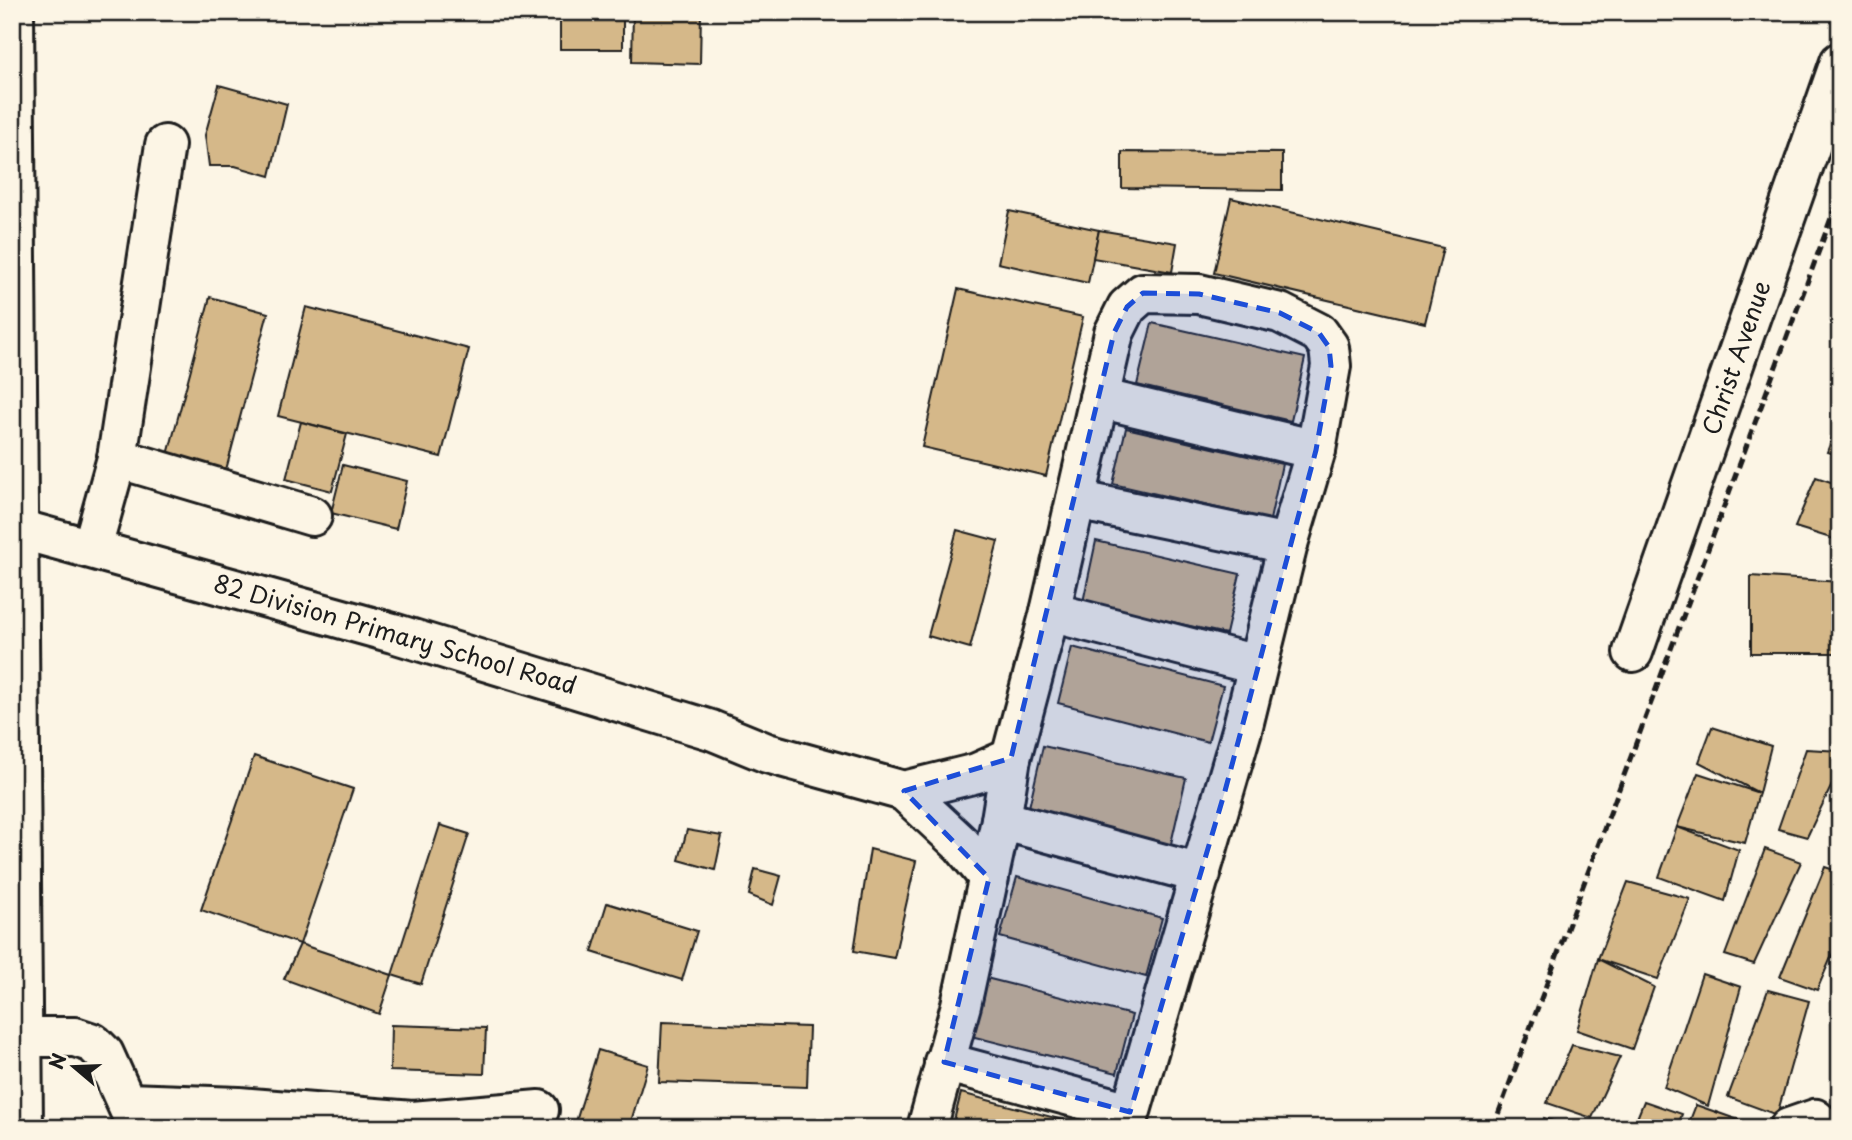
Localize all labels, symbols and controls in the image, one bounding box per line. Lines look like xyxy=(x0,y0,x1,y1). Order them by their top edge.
street label: Christ Avenue xyxy=(1692,275,1778,439)
street label: 82 Division Primary School Road xyxy=(210,564,581,702)
north arrow xyxy=(38,1032,108,1102)
text: N xyxy=(41,1049,73,1073)

